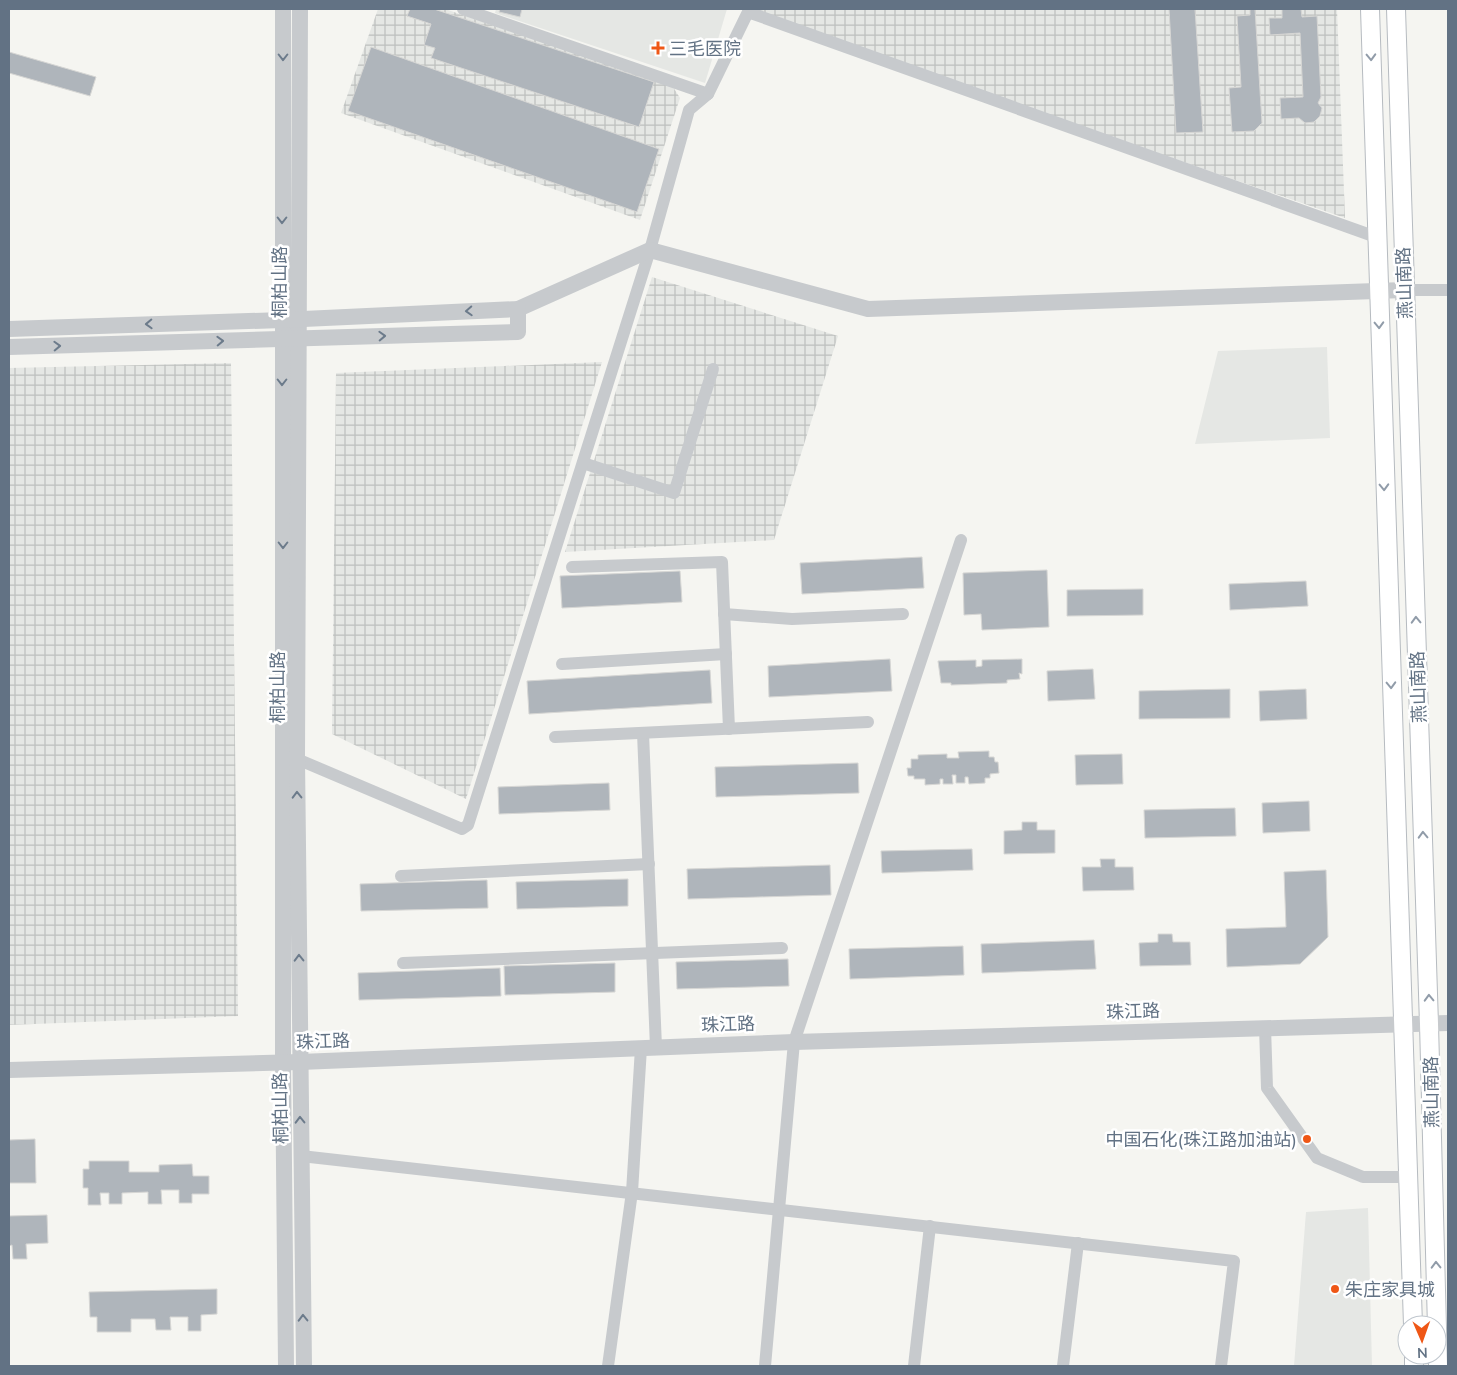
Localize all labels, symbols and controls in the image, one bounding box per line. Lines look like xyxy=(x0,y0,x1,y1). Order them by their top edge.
place label: 三毛医院 xyxy=(669,37,741,60)
marker: 三毛医院 xyxy=(651,41,665,55)
one-way arrow xyxy=(278,54,288,62)
one-way arrow xyxy=(1366,54,1376,62)
one-way arrow xyxy=(277,216,287,224)
street label: 桐柏山路 xyxy=(268,246,291,318)
street label: 燕山南路 xyxy=(1391,247,1417,319)
one-way arrow xyxy=(465,306,473,317)
one-way arrow xyxy=(145,319,153,330)
one-way arrow xyxy=(1374,321,1385,329)
one-way arrow xyxy=(379,331,387,341)
one-way arrow xyxy=(216,336,224,346)
one-way arrow xyxy=(54,340,62,351)
one-way arrow xyxy=(277,379,287,387)
one-way arrow xyxy=(1379,484,1390,492)
one-way arrow xyxy=(278,542,288,549)
one-way arrow xyxy=(1410,616,1421,624)
street label: 桐柏山路 xyxy=(266,651,289,723)
street label: 燕山南路 xyxy=(1405,651,1431,723)
one-way arrow xyxy=(1386,681,1396,689)
one-way arrow xyxy=(292,791,302,798)
one-way arrow xyxy=(1418,831,1428,838)
one-way arrow xyxy=(294,953,304,961)
one-way arrow xyxy=(1423,993,1434,1001)
street label: 珠江路 xyxy=(1106,999,1160,1023)
street label: 珠江路 xyxy=(701,1012,755,1036)
street label: 珠江路 xyxy=(296,1029,350,1053)
street label: 燕山南路 xyxy=(1419,1056,1443,1128)
street label: 桐柏山路 xyxy=(268,1072,292,1144)
one-way arrow xyxy=(295,1116,306,1124)
place label: 中国石化(珠江路加油站) xyxy=(1106,1128,1297,1151)
marker: 中国石化(珠江路加油站) xyxy=(1301,1133,1313,1145)
one-way arrow xyxy=(1430,1261,1441,1269)
place label: 朱庄家具城 xyxy=(1345,1278,1435,1301)
marker: 朱庄家具城 xyxy=(1329,1283,1341,1295)
one-way arrow xyxy=(298,1313,308,1321)
north arrow xyxy=(1397,1315,1447,1365)
text: N xyxy=(1417,1344,1428,1362)

